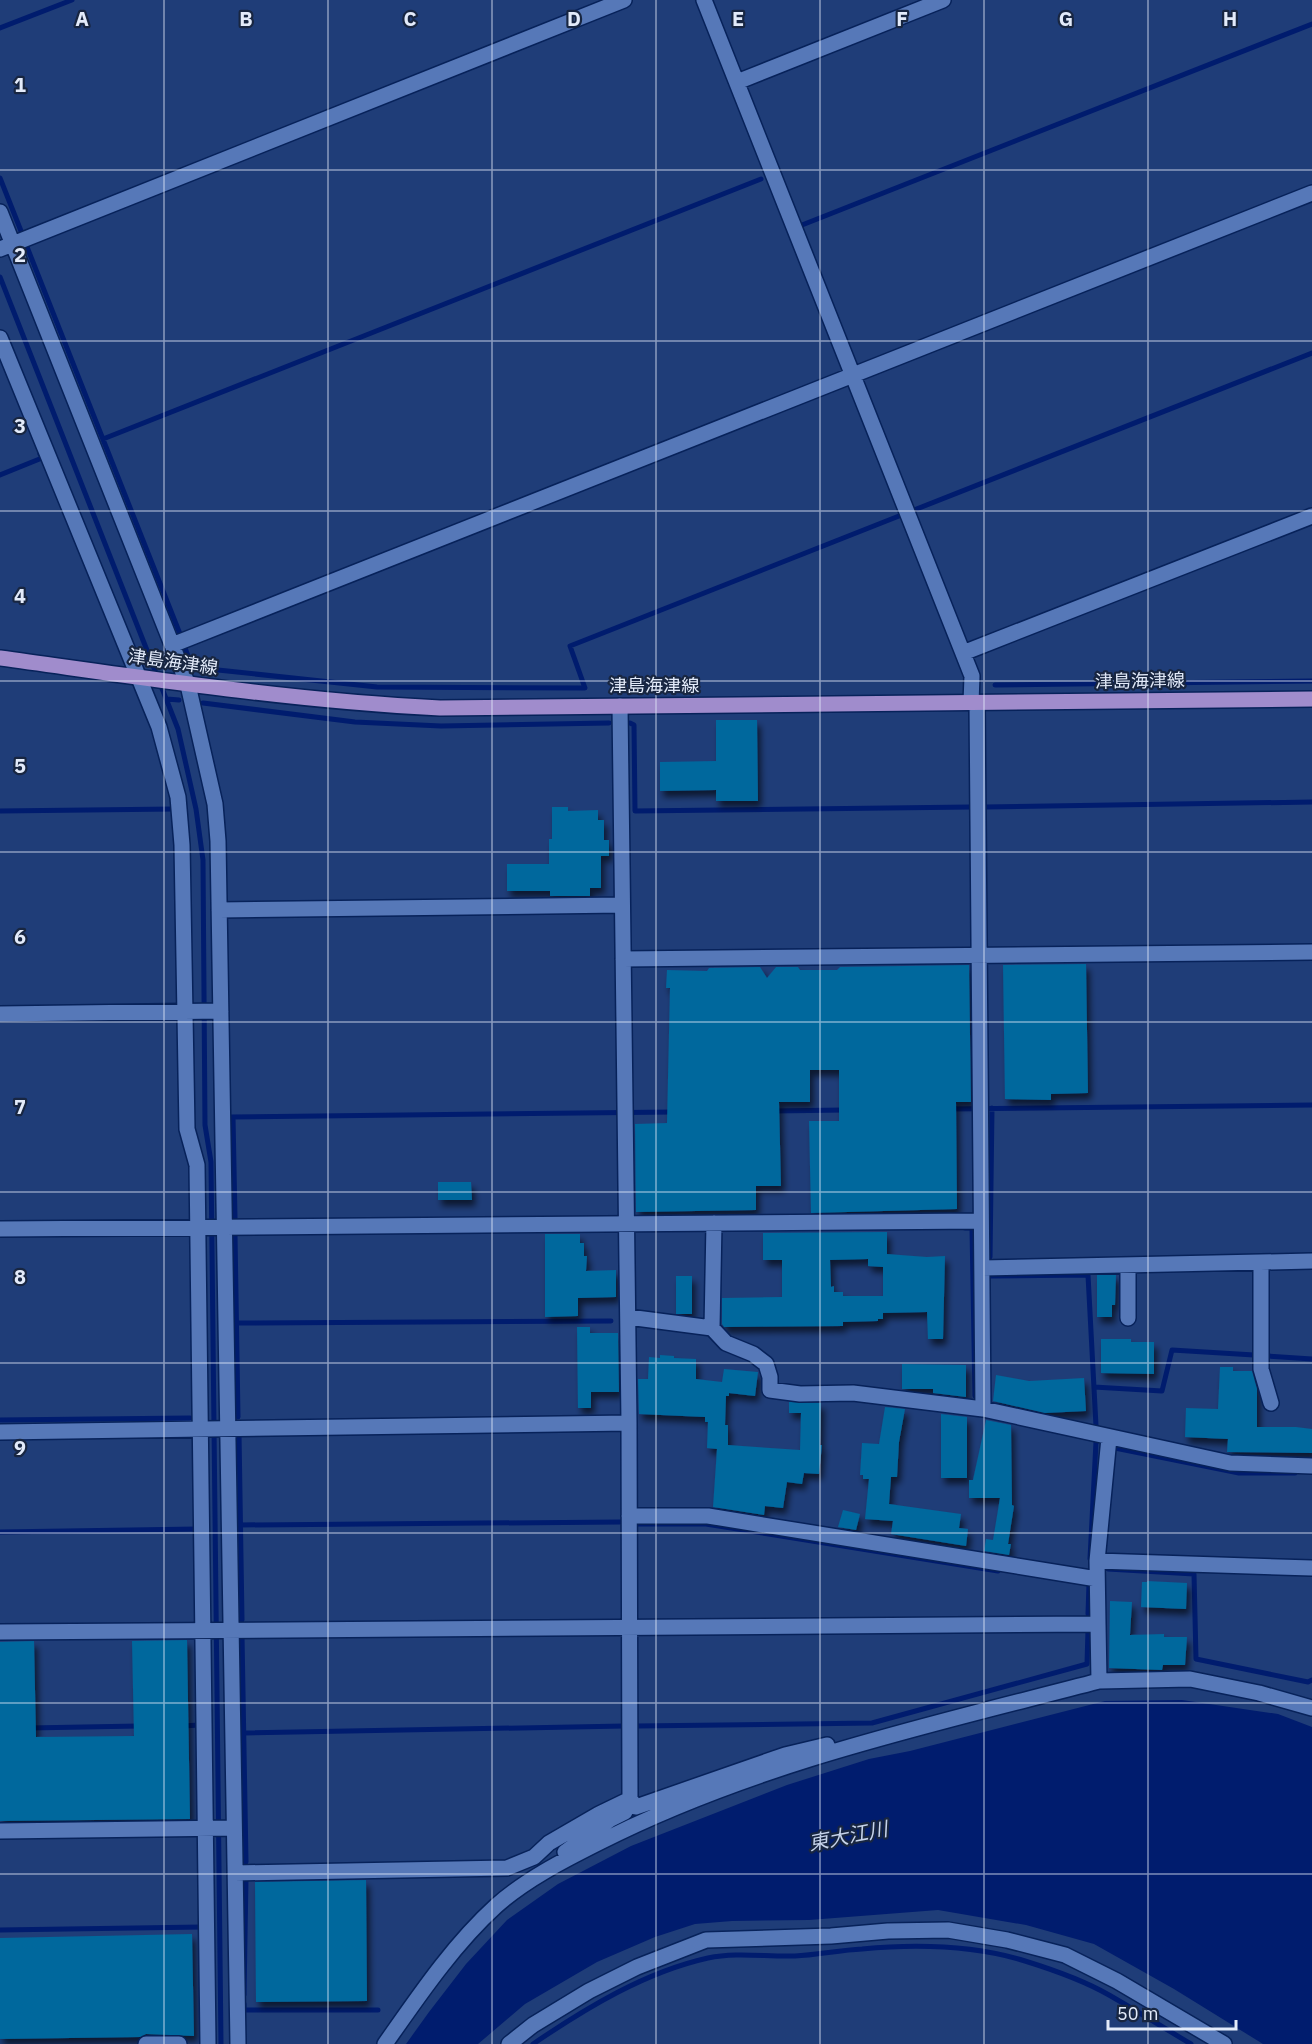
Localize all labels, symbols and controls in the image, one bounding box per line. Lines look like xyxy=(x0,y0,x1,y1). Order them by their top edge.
text: A xyxy=(75,5,89,32)
text: B xyxy=(239,5,253,32)
text: C xyxy=(403,5,417,32)
text: D xyxy=(567,5,581,32)
text: E xyxy=(732,5,744,32)
text: F xyxy=(896,5,908,32)
text: G xyxy=(1059,5,1073,32)
text: H xyxy=(1223,5,1237,32)
text: 1 xyxy=(14,71,26,98)
text: 2 xyxy=(14,241,26,268)
text: 3 xyxy=(14,412,26,439)
text: 4 xyxy=(14,582,26,609)
street label: 津島海津線 xyxy=(127,644,219,679)
street label: 津島海津線 xyxy=(1095,668,1185,693)
street label: 津島海津線 xyxy=(609,674,699,697)
text: 5 xyxy=(14,752,26,779)
text: 6 xyxy=(14,923,26,950)
text: 7 xyxy=(14,1093,26,1120)
text: 8 xyxy=(14,1263,26,1290)
text: 9 xyxy=(14,1434,26,1461)
water label: 東大江川 xyxy=(806,1814,892,1856)
scale bar xyxy=(1108,1993,1236,2031)
text: 50 m xyxy=(1117,2002,1159,2025)

